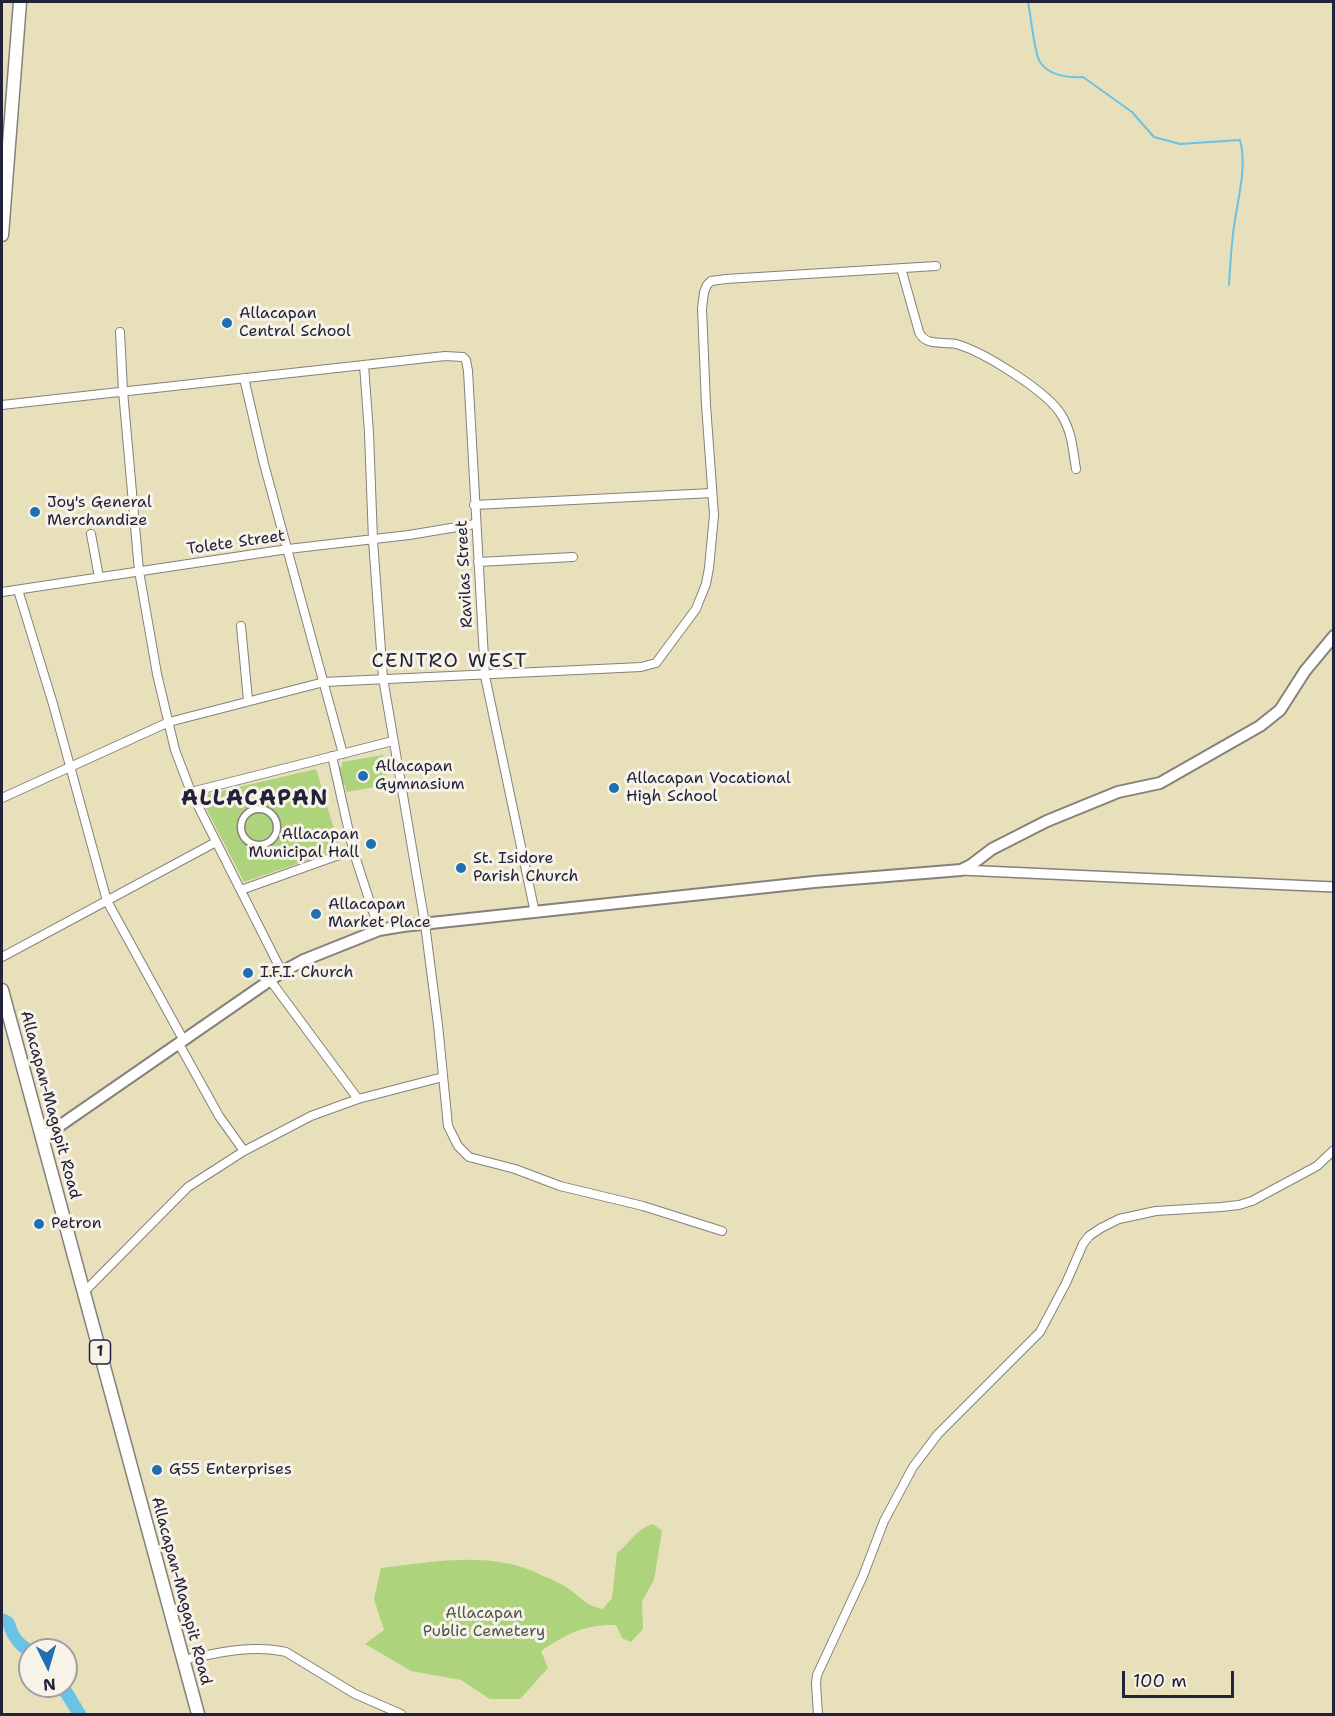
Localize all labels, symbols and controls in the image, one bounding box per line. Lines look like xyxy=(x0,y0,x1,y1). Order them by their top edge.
place label: Allacapan Central School xyxy=(239,304,351,342)
marker: Allacapan Central School xyxy=(220,316,234,330)
place label: Joy's General Merchandize xyxy=(47,493,152,531)
marker: Joy's General Merchandize xyxy=(28,505,42,519)
street label: Ravilas Street xyxy=(453,520,477,628)
street label: Tolete Street xyxy=(186,527,286,559)
district label: CENTRO WEST xyxy=(372,650,528,674)
place label: Allacapan Gymnasium xyxy=(375,757,465,795)
marker: Allacapan Gymnasium xyxy=(356,769,370,783)
place label: Allacapan Vocational High School xyxy=(626,769,791,807)
marker: Allacapan Vocational High School xyxy=(607,781,621,795)
district label: ALLACAPAN xyxy=(181,786,329,812)
place label: Allacapan Municipal Hall xyxy=(248,825,359,863)
marker: Allacapan Municipal Hall xyxy=(364,837,378,851)
place label: St. Isidore Parish Church xyxy=(473,849,578,887)
marker: St. Isidore Parish Church xyxy=(454,861,468,875)
place label: Allacapan Market Place xyxy=(328,895,431,933)
marker: Allacapan Market Place xyxy=(309,907,323,921)
place label: I.F.I. Church xyxy=(260,963,353,983)
marker: I.F.I. Church xyxy=(241,966,255,980)
street label: Allacapan-Magapit Road xyxy=(16,1009,84,1201)
place label: Petron xyxy=(51,1214,101,1234)
marker: Petron xyxy=(32,1217,46,1231)
road number: 1 xyxy=(90,1340,110,1364)
place label: G55 Enterprises xyxy=(169,1460,292,1480)
marker: G55 Enterprises xyxy=(150,1463,164,1477)
street label: Allacapan-Magapit Road xyxy=(147,1495,215,1687)
park label: Allacapan Public Cemetery xyxy=(423,1604,545,1642)
north arrow xyxy=(18,1638,78,1698)
scale bar xyxy=(1125,1659,1238,1697)
text: 100 m xyxy=(1133,1669,1187,1693)
text: N xyxy=(42,1673,57,1695)

